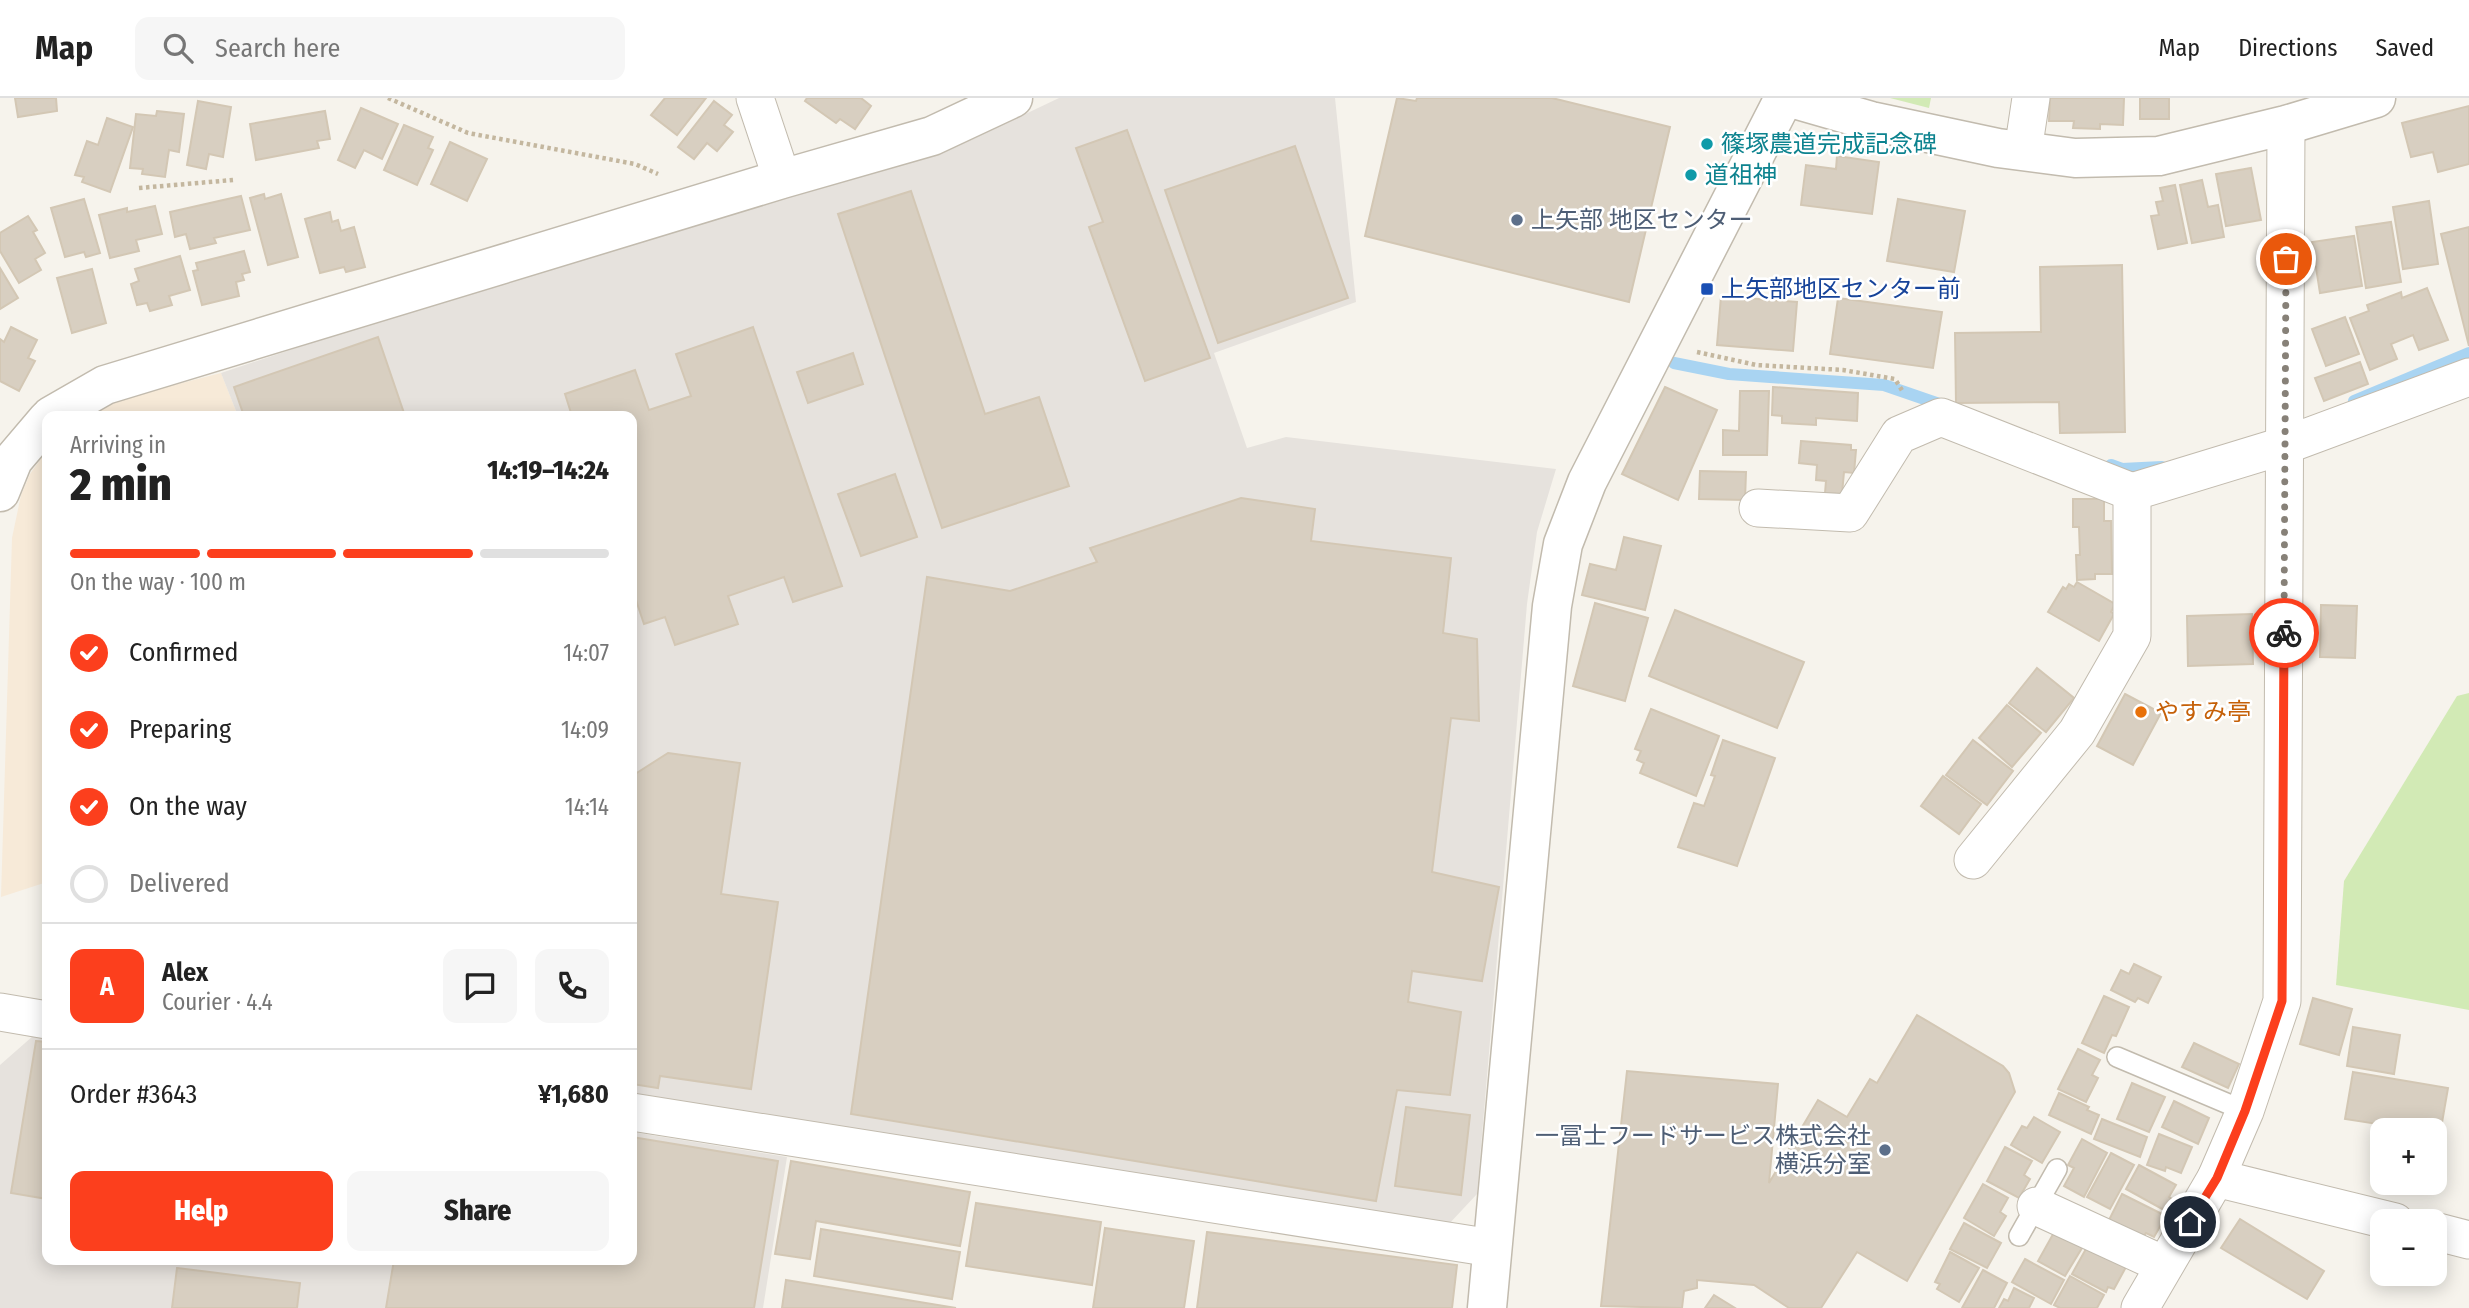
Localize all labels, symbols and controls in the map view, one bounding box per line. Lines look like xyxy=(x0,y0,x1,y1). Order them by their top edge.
search box xyxy=(135,17,625,80)
text: Map xyxy=(35,28,93,68)
icon: search xyxy=(159,29,197,67)
text: Search here xyxy=(215,33,340,64)
text: Map xyxy=(2159,34,2200,62)
text: Directions xyxy=(2238,34,2337,62)
text: Saved xyxy=(2375,34,2434,62)
place label: 篠塚農道完成記念碑 xyxy=(1721,130,1937,158)
marker: 篠塚農道完成記念碑 xyxy=(1699,136,1715,152)
place label: 道祖神 xyxy=(1705,161,1777,189)
marker: 道祖神 xyxy=(1683,167,1699,183)
place label: 上矢部 地区センター xyxy=(1531,206,1753,234)
marker: 上矢部 地区センター xyxy=(1509,212,1525,228)
pin xyxy=(2256,229,2316,289)
icon: bag xyxy=(2267,240,2305,278)
place label: 上矢部地区センター前 xyxy=(1721,275,1961,303)
marker: 上矢部地区センター前 xyxy=(1699,281,1715,297)
text: Arriving in xyxy=(70,431,166,459)
text: 14:19–14:24 xyxy=(487,455,609,486)
text: 2 min xyxy=(70,457,172,512)
text: On the way · 100 m xyxy=(70,568,246,596)
courier xyxy=(2249,598,2319,668)
icon: bike xyxy=(2265,614,2303,652)
icon: check xyxy=(70,634,108,672)
text: Confirmed xyxy=(129,637,239,668)
text: 14:07 xyxy=(563,639,609,667)
place label: やすみ亭 xyxy=(2155,698,2251,726)
marker: やすみ亭 xyxy=(2133,704,2149,720)
icon: check xyxy=(70,711,108,749)
text: Preparing xyxy=(129,714,231,745)
text: 14:09 xyxy=(561,716,609,744)
icon: check xyxy=(70,788,108,826)
text: On the way xyxy=(129,791,247,822)
text: 14:14 xyxy=(565,793,609,821)
text: Delivered xyxy=(129,868,230,899)
button: chat xyxy=(443,949,517,1023)
button: phone xyxy=(535,949,609,1023)
text: Alex xyxy=(162,957,208,988)
text: A xyxy=(100,971,114,1002)
text: Courier · 4.4 xyxy=(162,988,273,1016)
text: Order #3643 xyxy=(70,1079,197,1110)
text: ¥1,680 xyxy=(538,1079,609,1110)
map controls xyxy=(2370,1118,2447,1286)
button: + xyxy=(2370,1118,2447,1195)
place label: 一冨士フードサービス株式会社 横浜分室 xyxy=(1535,1122,1871,1178)
marker: 一冨士フードサービス株式会社 横浜分室 xyxy=(1877,1142,1893,1158)
button: Help xyxy=(70,1171,333,1251)
button: Share xyxy=(347,1171,609,1251)
pin xyxy=(2160,1192,2220,1252)
icon: home xyxy=(2171,1203,2209,1241)
button: − xyxy=(2370,1209,2447,1286)

